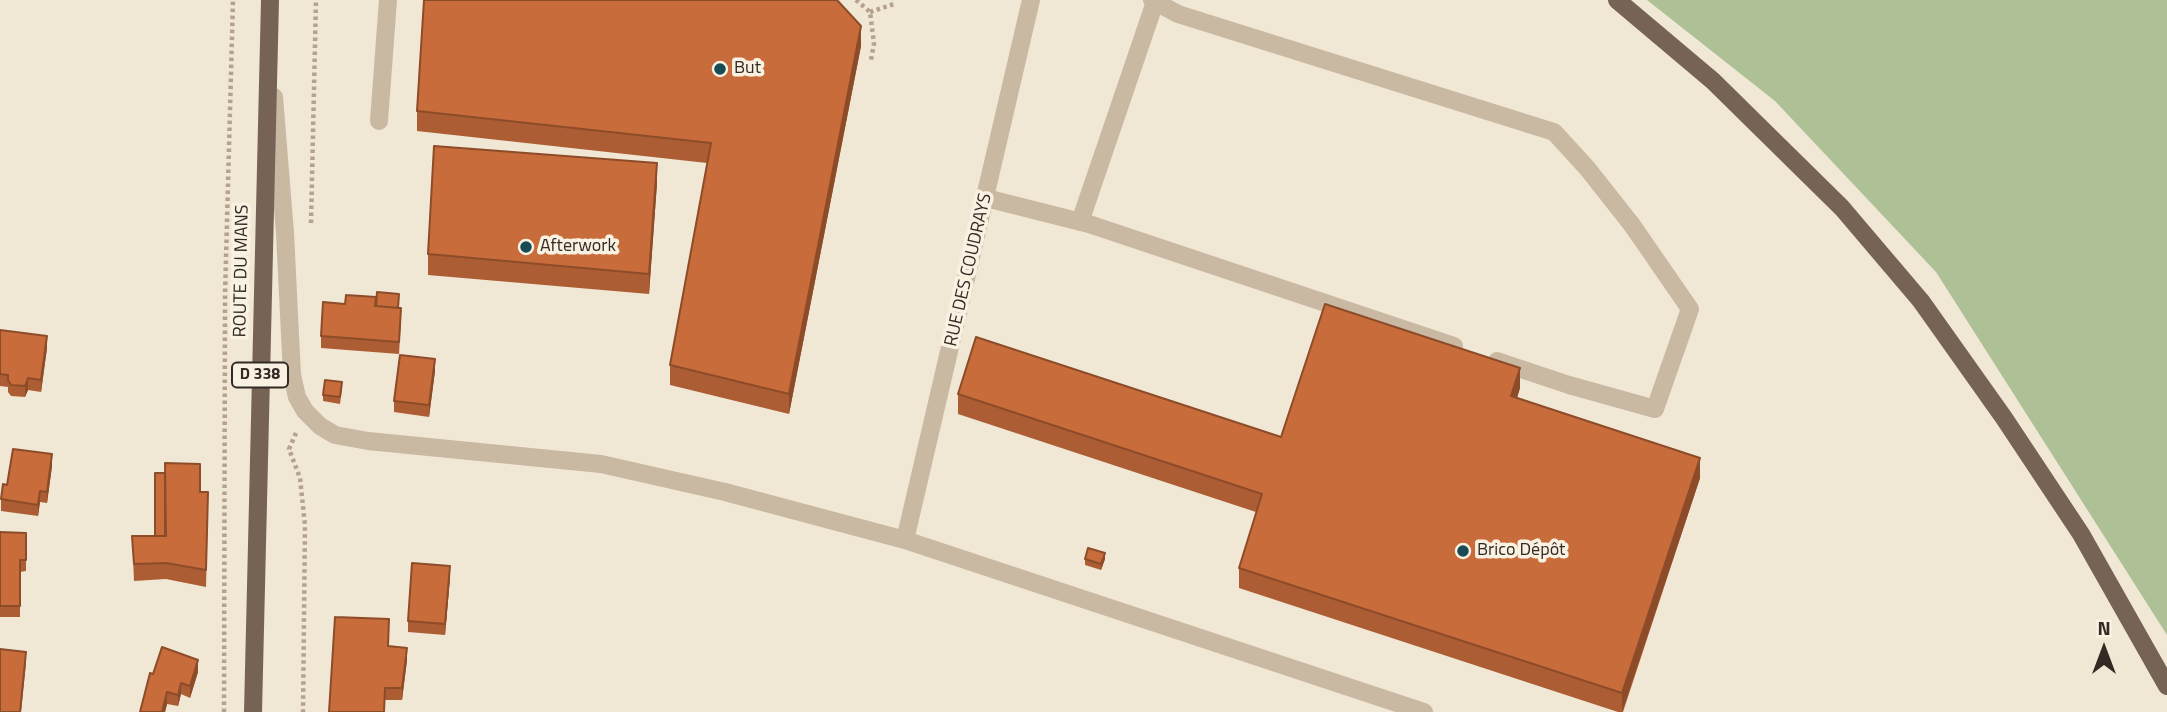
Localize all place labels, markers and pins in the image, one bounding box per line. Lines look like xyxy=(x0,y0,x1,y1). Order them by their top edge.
place label: But xyxy=(734,58,761,80)
marker: But xyxy=(712,61,728,77)
place label: Afterwork xyxy=(540,236,616,258)
marker: Afterwork xyxy=(518,239,534,255)
place label: Brico Dépôt xyxy=(1477,540,1565,562)
marker: Brico Dépôt xyxy=(1455,543,1471,559)

